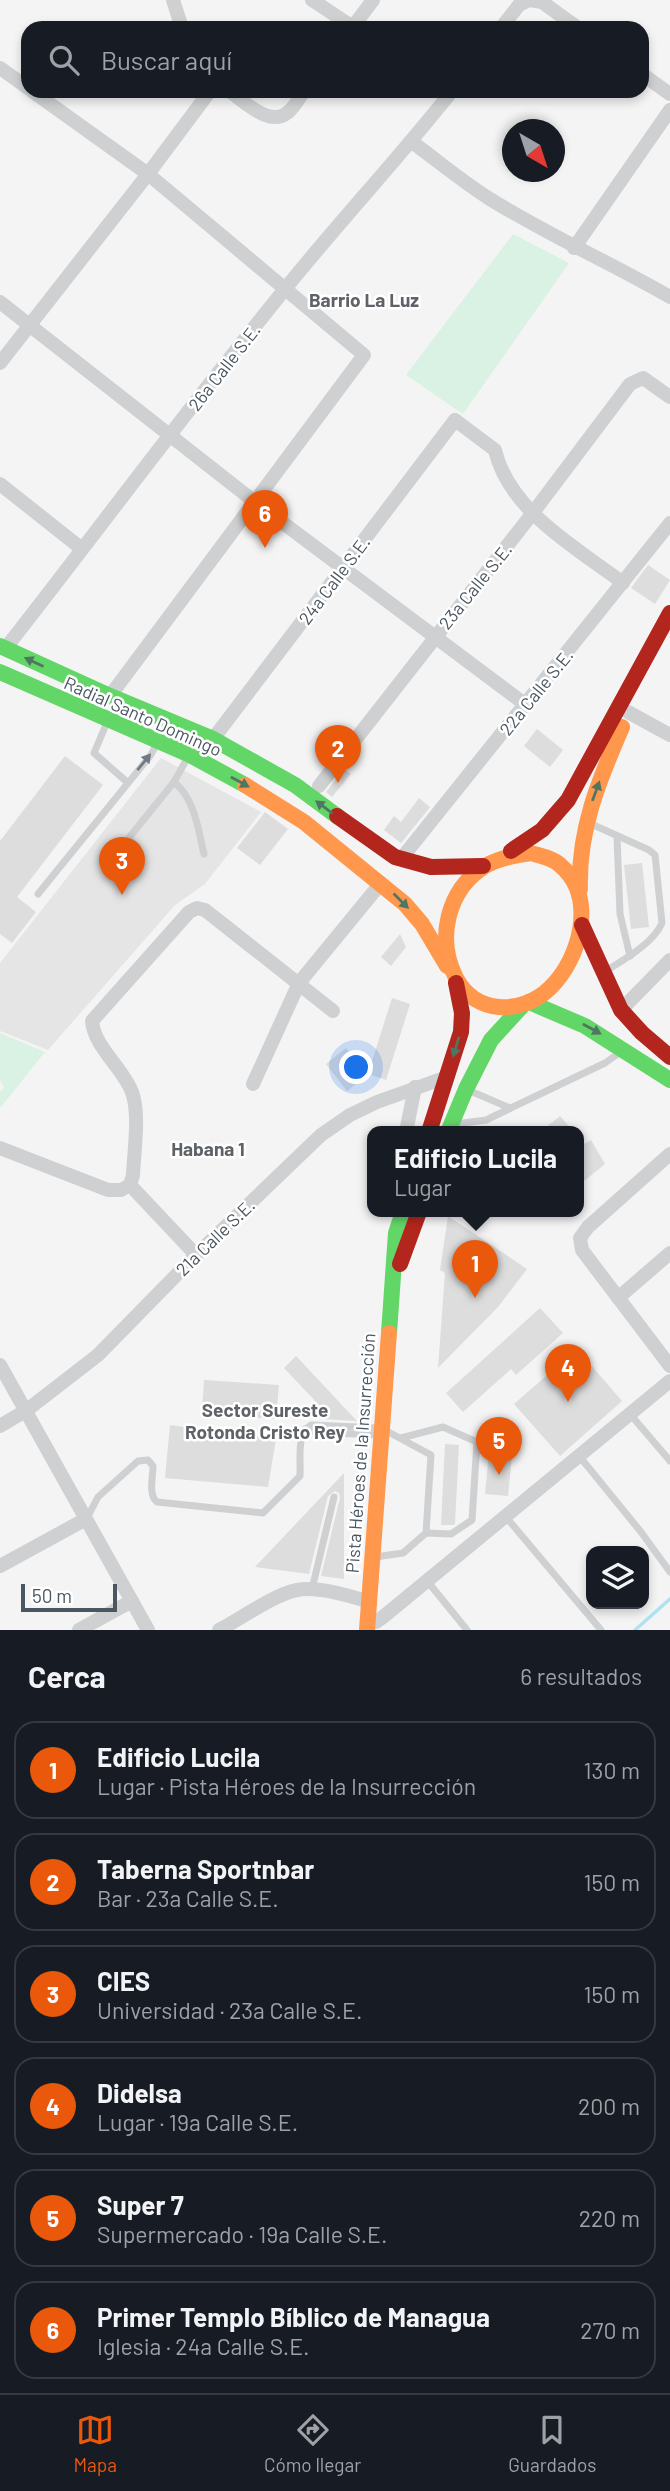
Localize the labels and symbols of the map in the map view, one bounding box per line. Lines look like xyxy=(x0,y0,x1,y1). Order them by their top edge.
north arrow xyxy=(502,119,565,182)
district label: Barrio La Luz xyxy=(309,288,419,311)
street label: 26a Calle S.E. xyxy=(183,319,265,415)
pin: 6 xyxy=(242,490,288,548)
street label: 24a Calle S.E. xyxy=(294,531,374,629)
street label: 23a Calle S.E. xyxy=(434,539,516,633)
street label: 22a Calle S.E. xyxy=(494,644,578,740)
one-way arrow xyxy=(23,656,44,667)
street label: Radial Santo Domingo xyxy=(61,671,225,761)
pin: 2 xyxy=(315,725,361,783)
one-way arrow xyxy=(136,754,151,771)
one-way arrow xyxy=(230,776,249,788)
one-way arrow xyxy=(591,781,602,802)
one-way arrow xyxy=(315,800,333,814)
pin: 3 xyxy=(99,837,145,895)
one-way arrow xyxy=(392,893,409,910)
one-way arrow xyxy=(582,1023,602,1035)
one-way arrow xyxy=(451,1037,461,1058)
your location xyxy=(339,1050,373,1084)
district label: Habana 1 xyxy=(171,1137,245,1160)
street label: 21a Calle S.E. xyxy=(171,1194,259,1280)
pin: 1 xyxy=(452,1240,498,1298)
street label: Pista Héroes de la Insurrección xyxy=(341,1332,379,1574)
pin: 4 xyxy=(545,1344,591,1402)
district label: Sector Sureste Rotonda Cristo Rey xyxy=(185,1398,345,1443)
pin: 5 xyxy=(476,1417,522,1475)
scale bar xyxy=(21,1581,117,1613)

